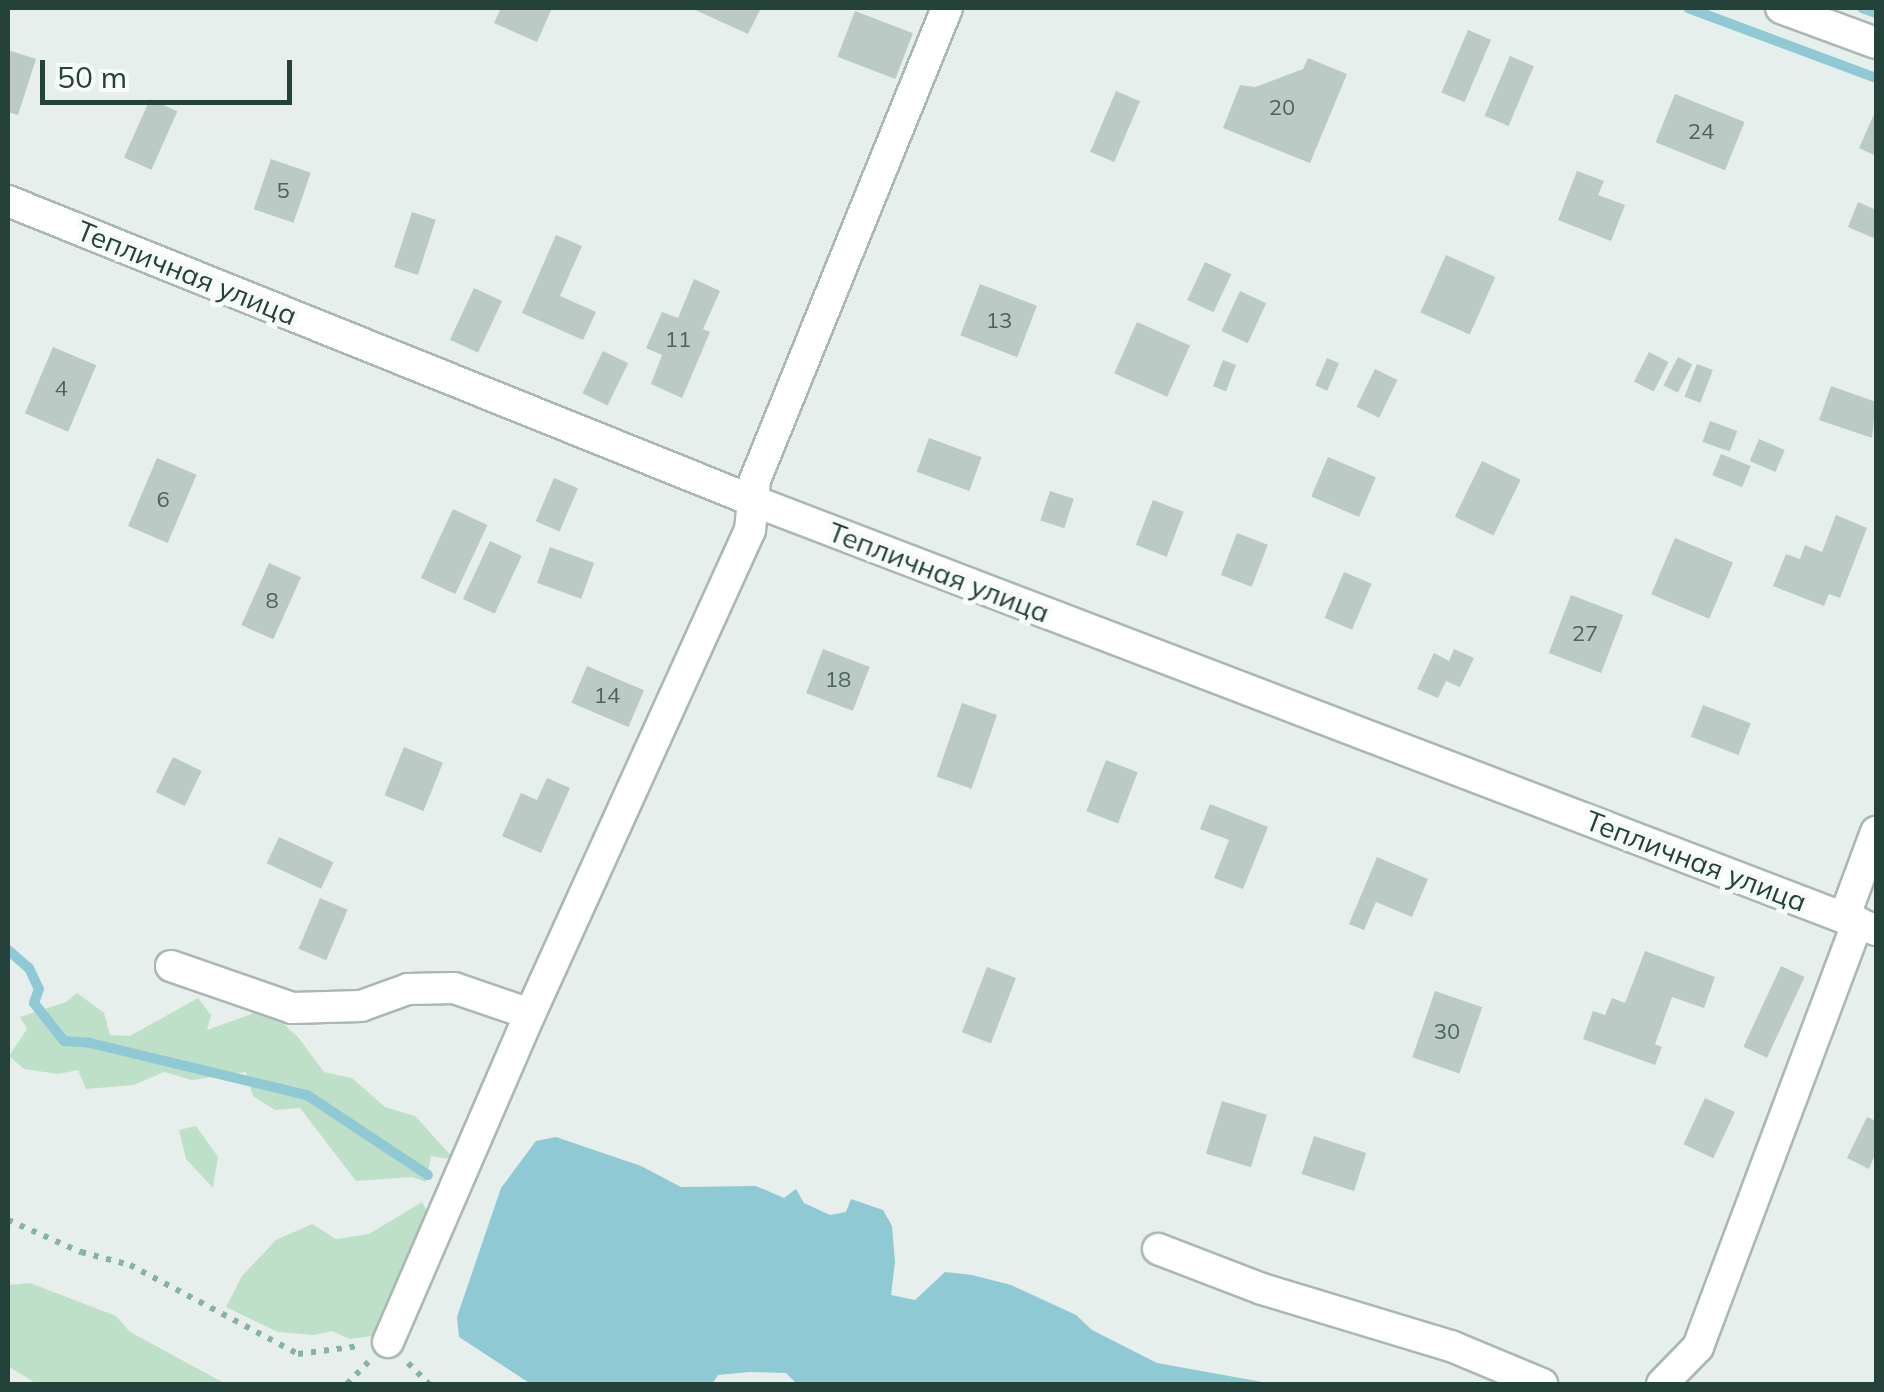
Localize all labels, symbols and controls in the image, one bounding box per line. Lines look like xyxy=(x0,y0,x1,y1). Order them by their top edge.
scale bar xyxy=(45,40,298,102)
text: 50 m xyxy=(57,58,127,96)
house number: 20 xyxy=(1269,95,1295,121)
house number: 24 xyxy=(1688,119,1714,145)
house number: 5 xyxy=(276,178,290,204)
street label: Тепличная улица xyxy=(72,214,302,332)
house number: 13 xyxy=(986,308,1012,334)
house number: 11 xyxy=(665,327,691,353)
house number: 4 xyxy=(54,376,68,402)
house number: 6 xyxy=(156,487,170,513)
street label: Тепличная улица xyxy=(824,514,1054,630)
house number: 8 xyxy=(265,588,279,614)
house number: 27 xyxy=(1572,621,1598,647)
house number: 18 xyxy=(825,667,851,693)
house number: 14 xyxy=(594,683,620,709)
street label: Тепличная улица xyxy=(1581,803,1811,919)
house number: 30 xyxy=(1434,1019,1460,1045)

